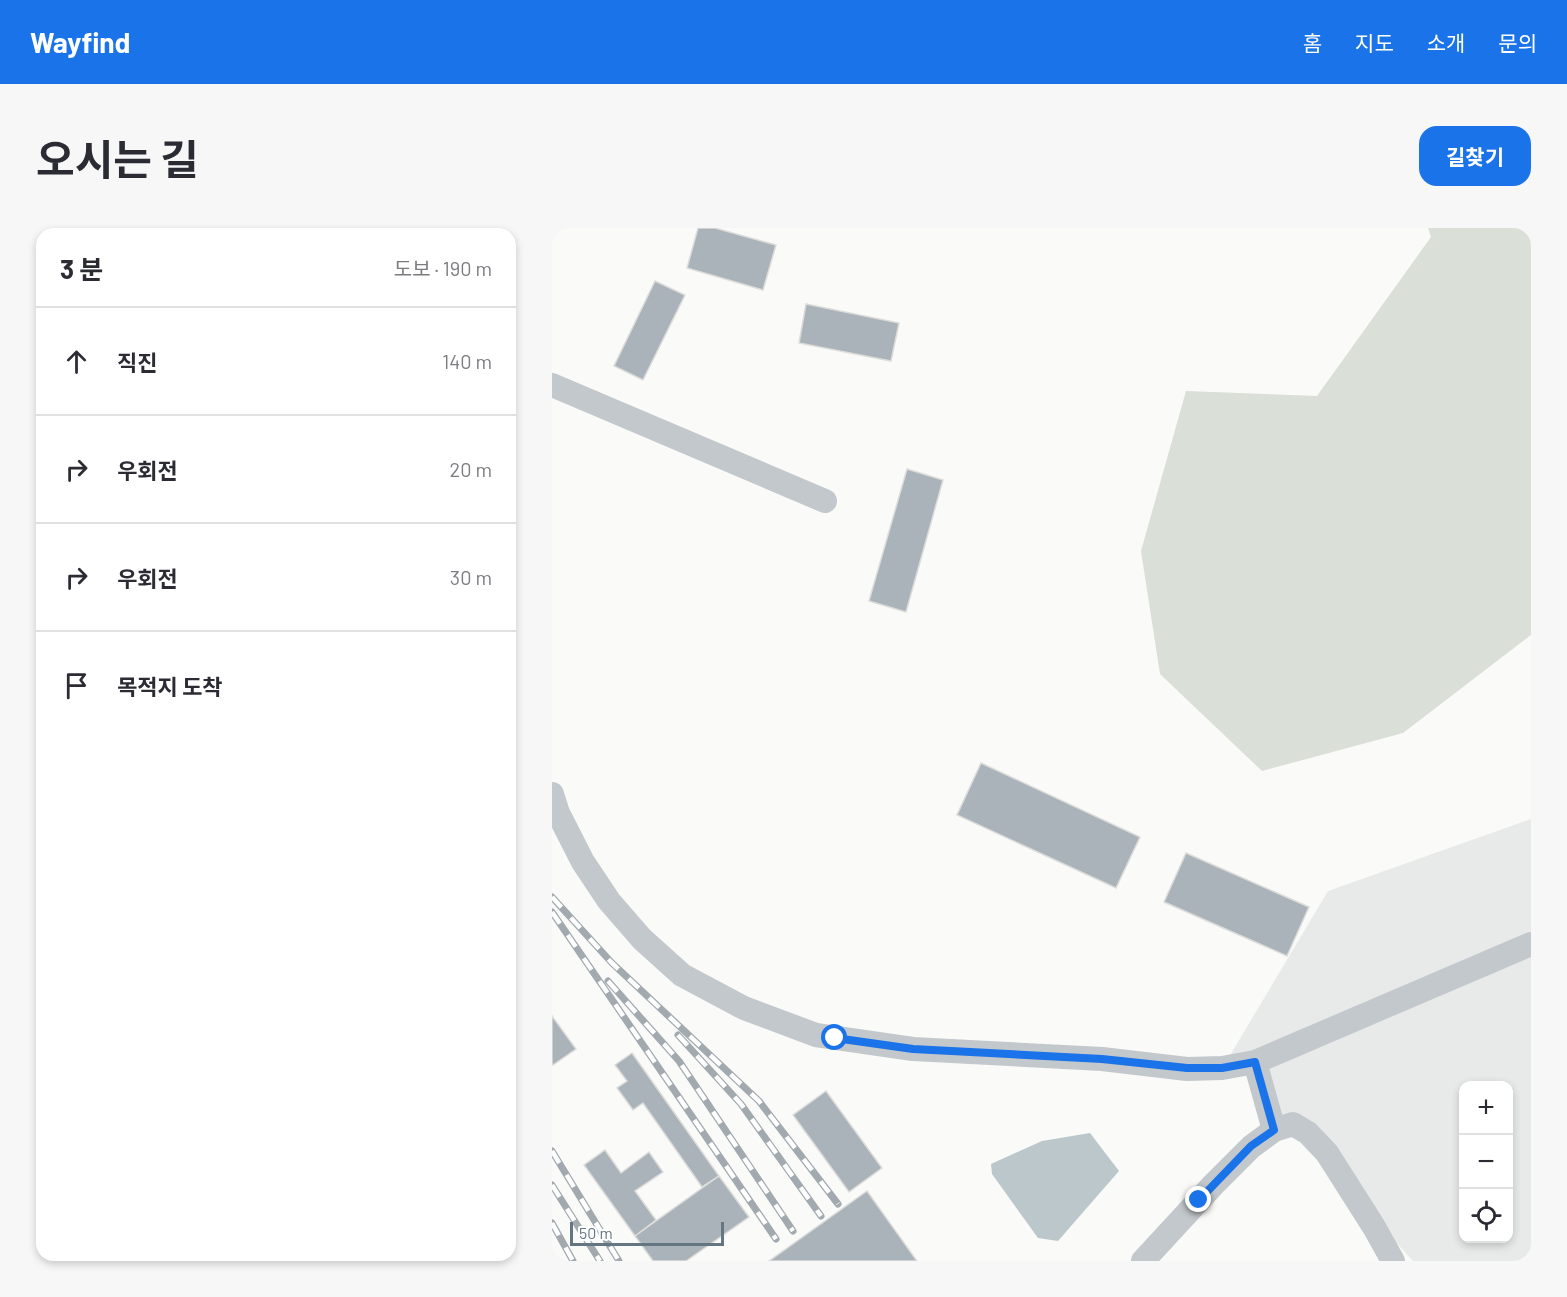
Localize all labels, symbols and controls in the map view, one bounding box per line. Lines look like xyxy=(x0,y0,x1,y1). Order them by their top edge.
text: Wayfind xyxy=(30,25,130,59)
text: 홈 xyxy=(1303,30,1322,55)
text: 지도 xyxy=(1355,30,1394,55)
text: 소개 xyxy=(1427,30,1465,55)
text: 문의 xyxy=(1498,30,1537,55)
button: 길찾기 xyxy=(1419,126,1531,186)
text: 오시는 길 xyxy=(36,133,199,183)
text: 3 분 xyxy=(60,253,103,284)
text: 도보 · 190 m xyxy=(394,256,492,280)
icon: ahead xyxy=(60,345,93,378)
text: 직진 xyxy=(117,349,157,375)
text: 140 m xyxy=(442,349,492,373)
icon: right xyxy=(60,453,93,486)
text: 우회전 xyxy=(117,457,178,483)
text: 20 m xyxy=(449,457,492,481)
icon: right xyxy=(60,561,93,594)
text: 우회전 xyxy=(117,565,178,591)
text: 30 m xyxy=(450,565,492,589)
icon: arrive xyxy=(60,669,93,702)
text: 목적지 도착 xyxy=(117,673,223,699)
route start xyxy=(821,1024,847,1050)
map controls xyxy=(1459,1081,1513,1243)
button: + xyxy=(1459,1081,1513,1135)
button: − xyxy=(1459,1135,1513,1189)
route end xyxy=(1185,1186,1211,1212)
button: locate xyxy=(1459,1189,1513,1243)
scale bar xyxy=(570,1219,724,1246)
text: 50 m xyxy=(579,1223,613,1242)

